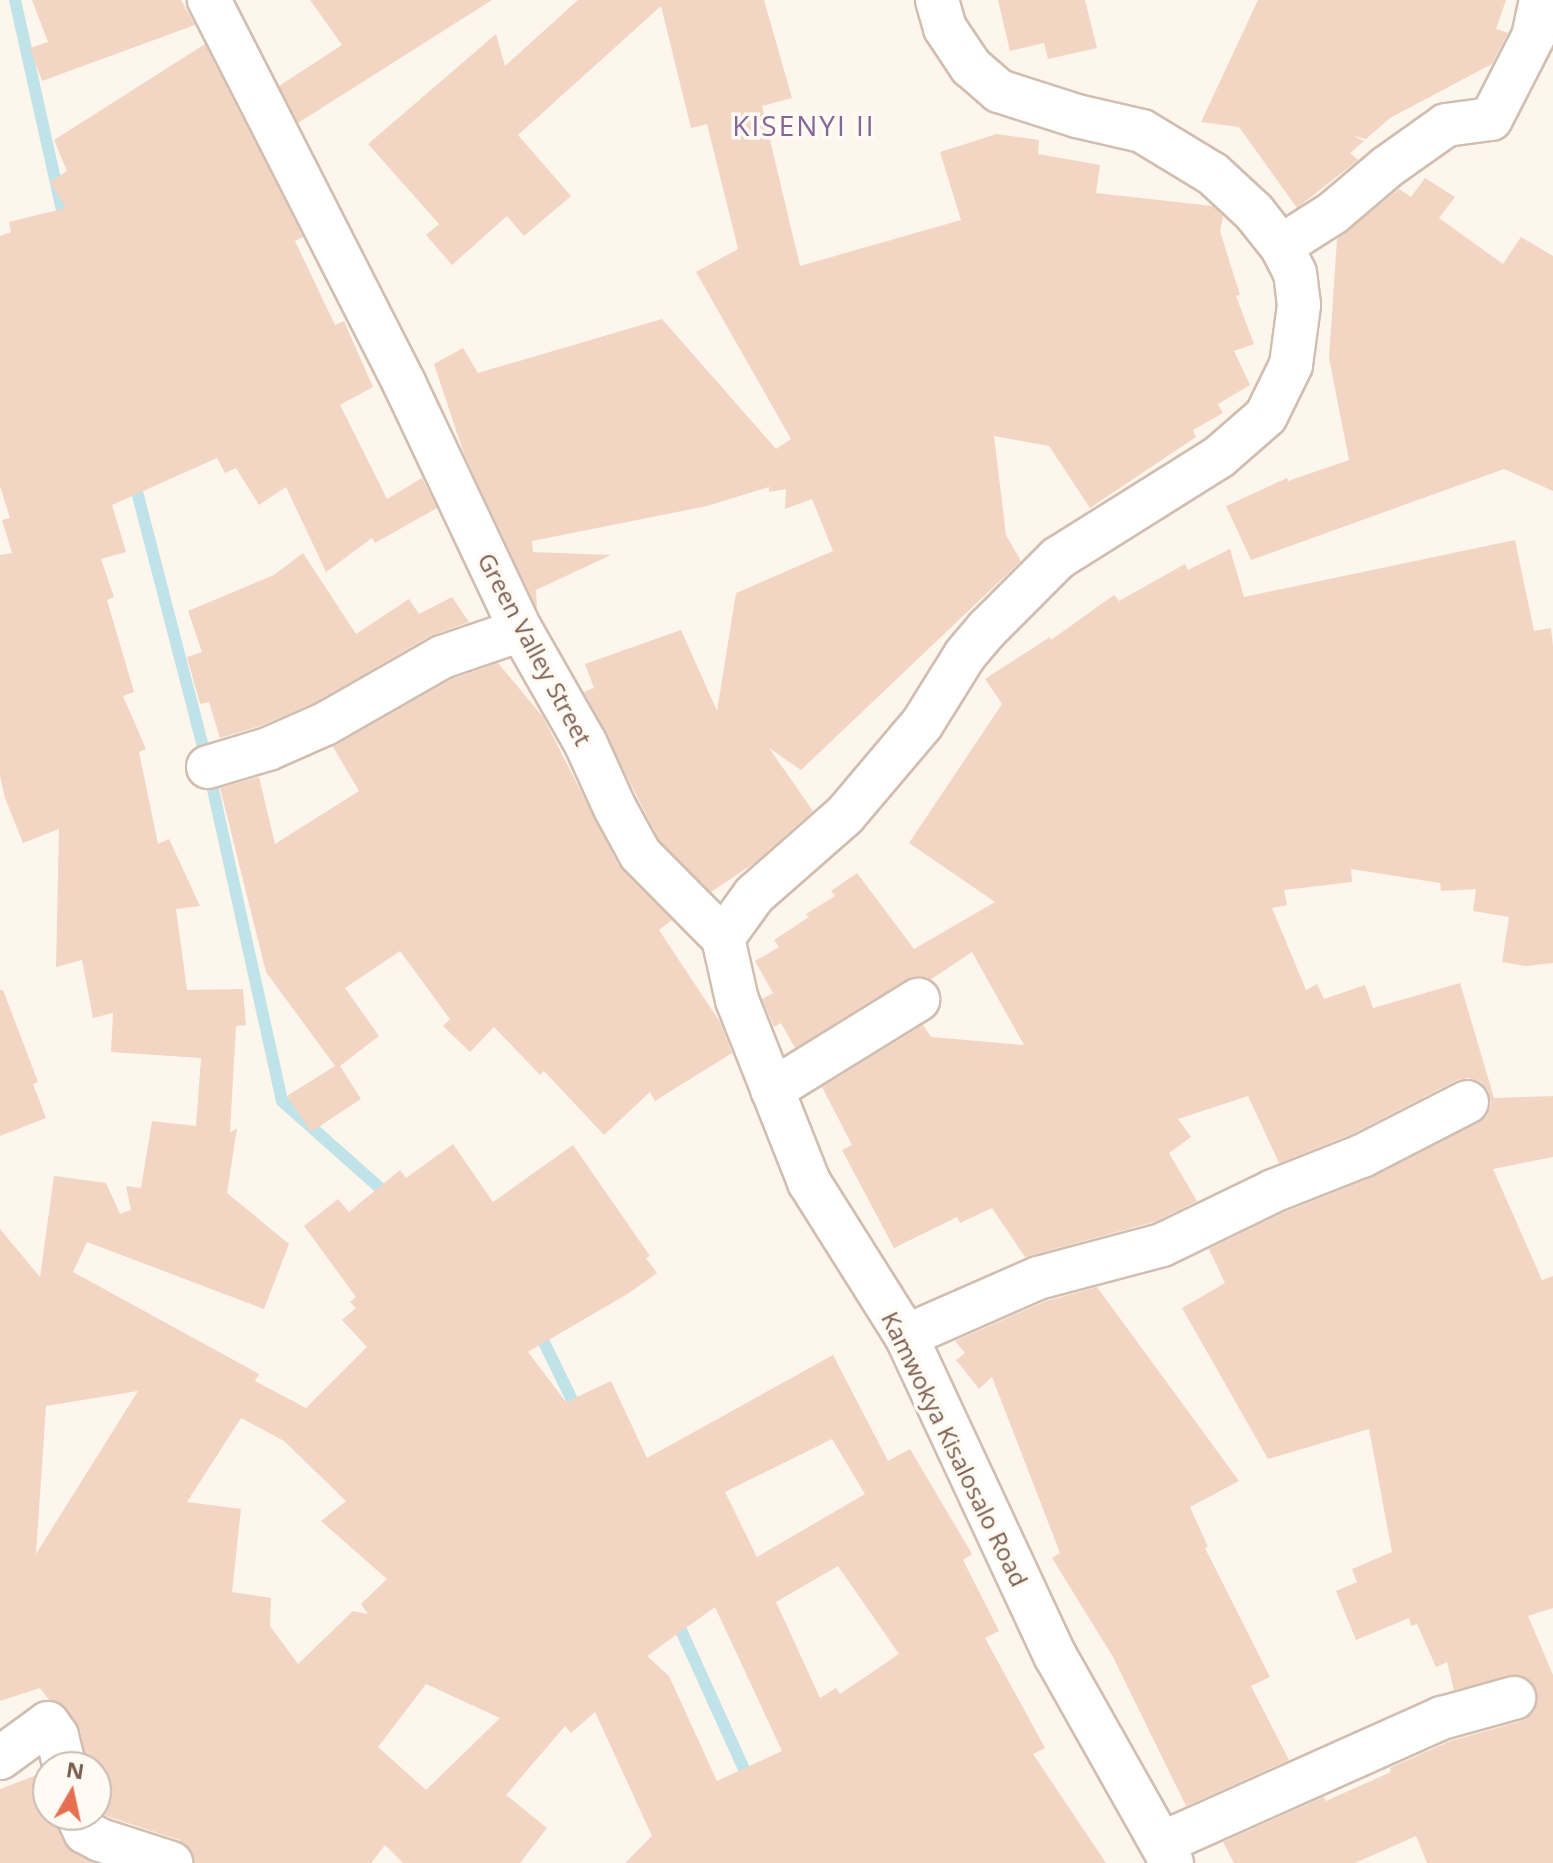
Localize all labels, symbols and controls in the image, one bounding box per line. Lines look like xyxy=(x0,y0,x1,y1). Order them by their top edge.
district label: KISENYI II xyxy=(732,108,876,142)
street label: Green Valley Street xyxy=(472,548,598,750)
street label: Kamwokya Kisalosalo Road xyxy=(876,1307,1034,1591)
north arrow xyxy=(32,1751,112,1831)
text: N xyxy=(64,1753,87,1785)

